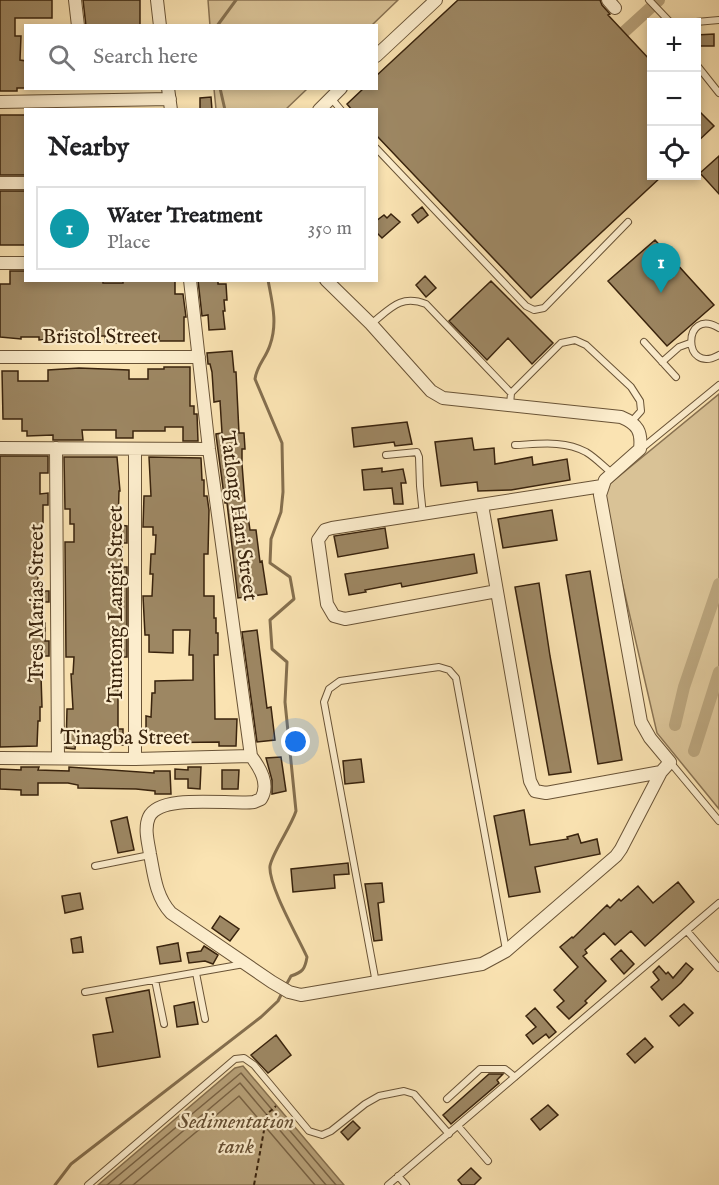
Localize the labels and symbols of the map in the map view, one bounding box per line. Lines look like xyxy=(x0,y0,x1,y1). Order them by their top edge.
pin: 1 xyxy=(642,244,680,293)
street label: Bristol Street xyxy=(42,324,158,351)
street label: Tatlong Hari Street xyxy=(213,429,263,603)
street label: Tuntong Langit Street xyxy=(103,505,130,703)
street label: Tres Marias Street xyxy=(24,524,51,682)
street label: Tinagba Street xyxy=(60,725,190,752)
your location xyxy=(281,727,310,756)
water label: Sedimentation tank xyxy=(178,1108,294,1161)

